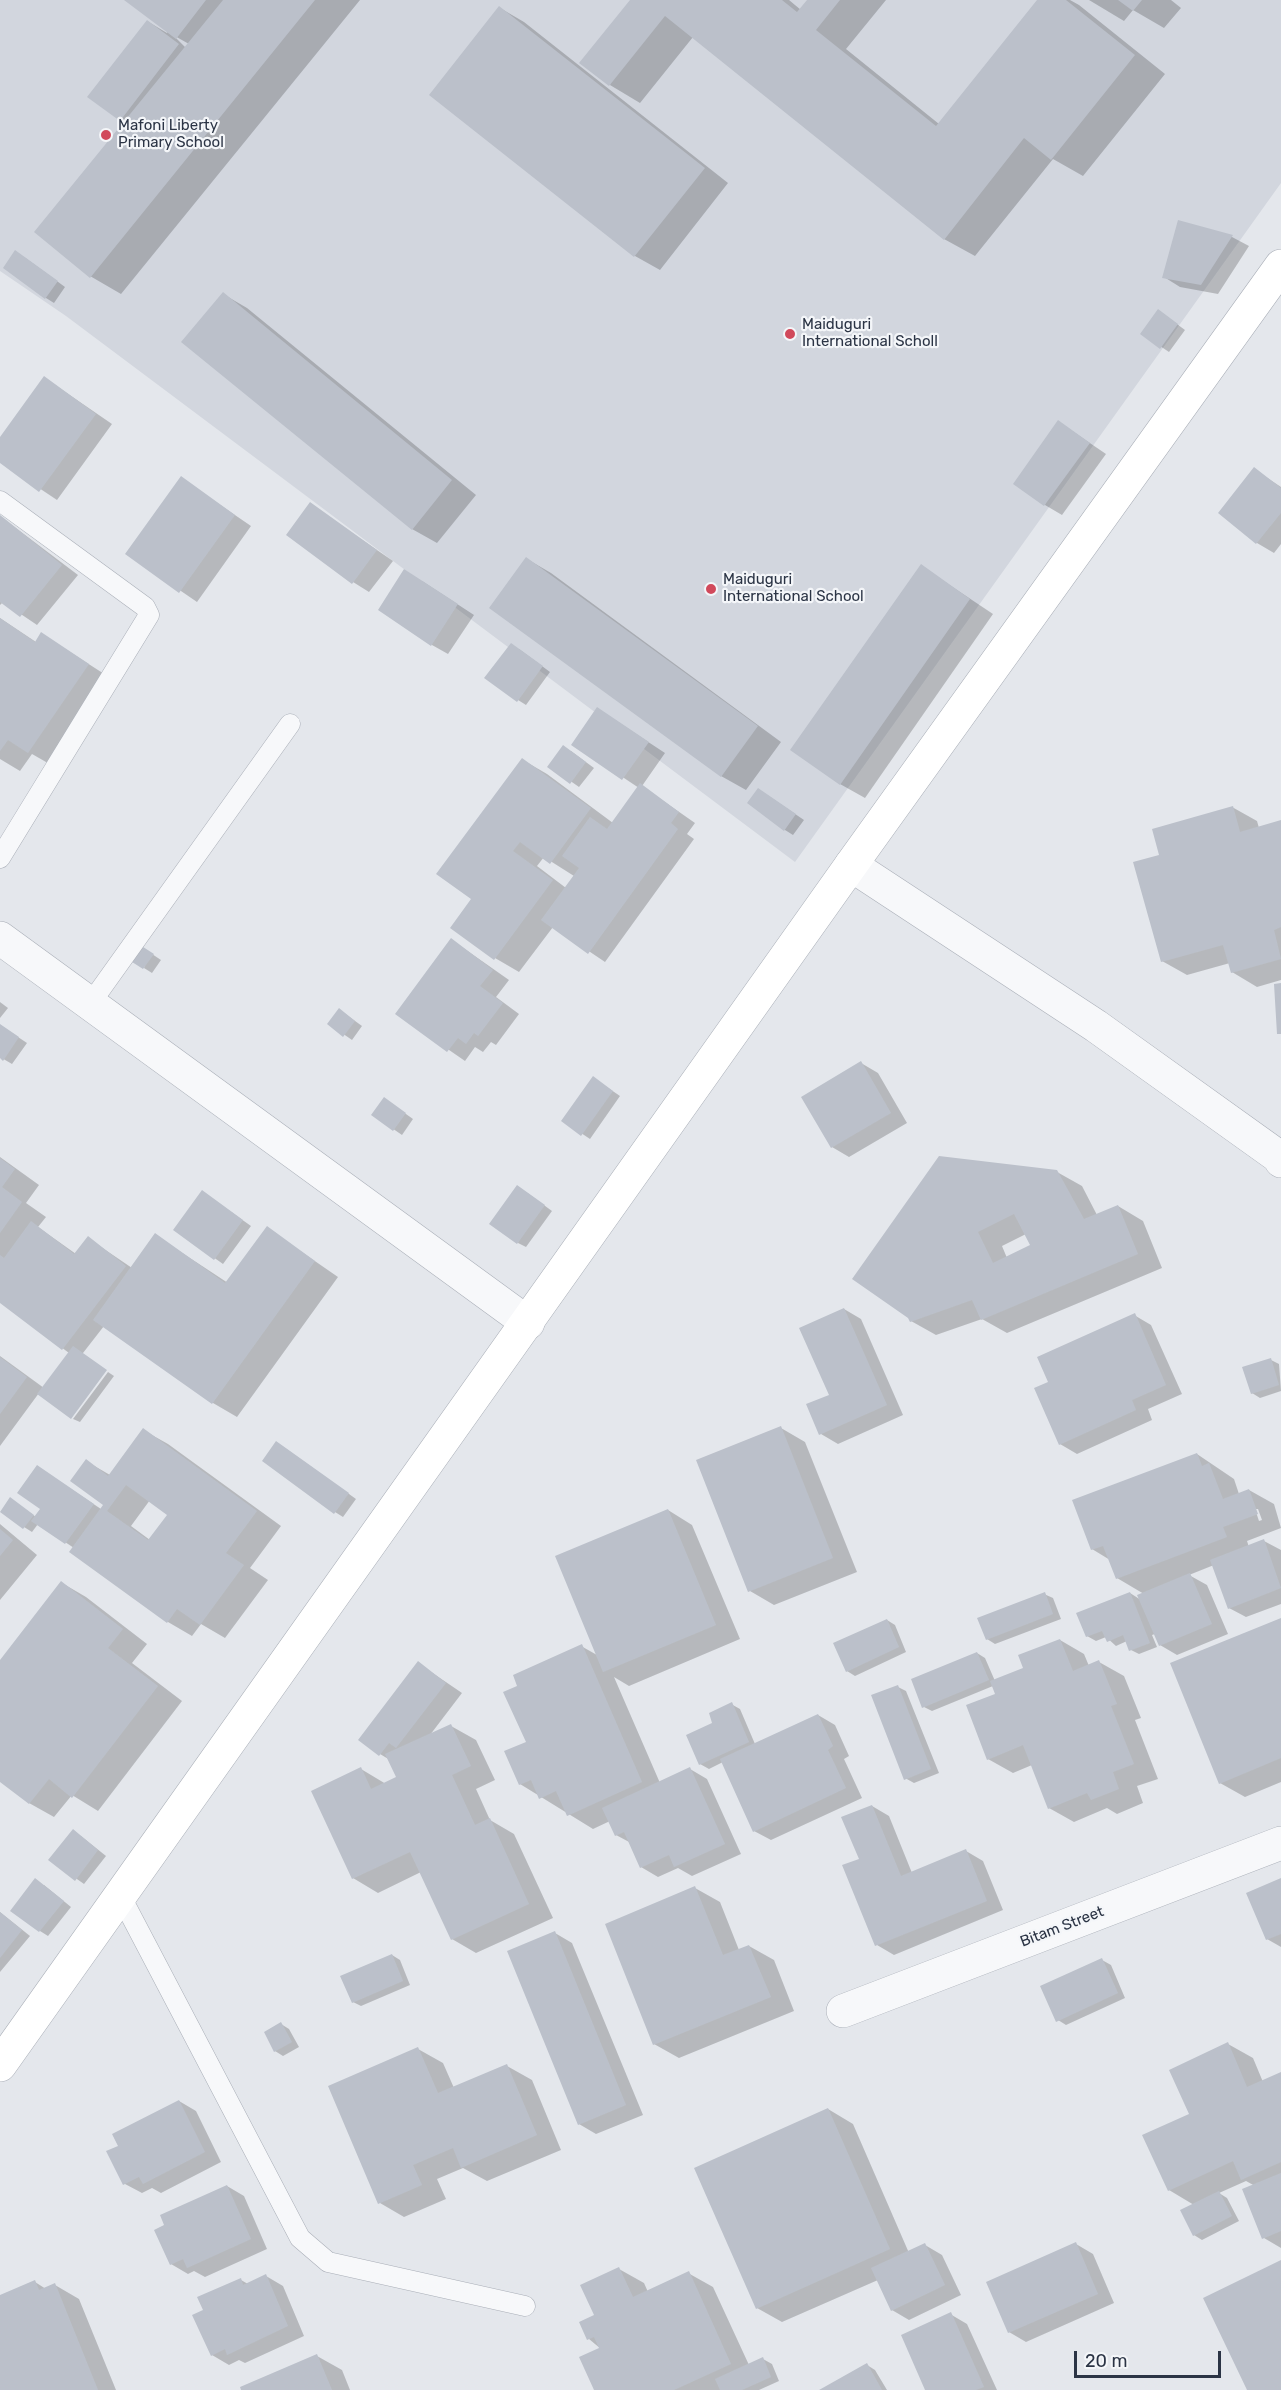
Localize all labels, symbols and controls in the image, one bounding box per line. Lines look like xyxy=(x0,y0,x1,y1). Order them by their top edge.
place label: Mafoni Liberty Primary School xyxy=(118,117,224,152)
marker: Mafoni Liberty Primary School xyxy=(99,128,113,142)
place label: Maiduguri International Scholl xyxy=(802,316,938,351)
marker: Maiduguri International Scholl xyxy=(783,327,797,341)
place label: Maiduguri International School xyxy=(723,571,864,606)
marker: Maiduguri International School xyxy=(704,582,718,596)
street label: Bitam Street xyxy=(1018,1903,1106,1951)
scale bar xyxy=(1077,2339,1224,2377)
text: 20 m xyxy=(1085,2350,1127,2372)

